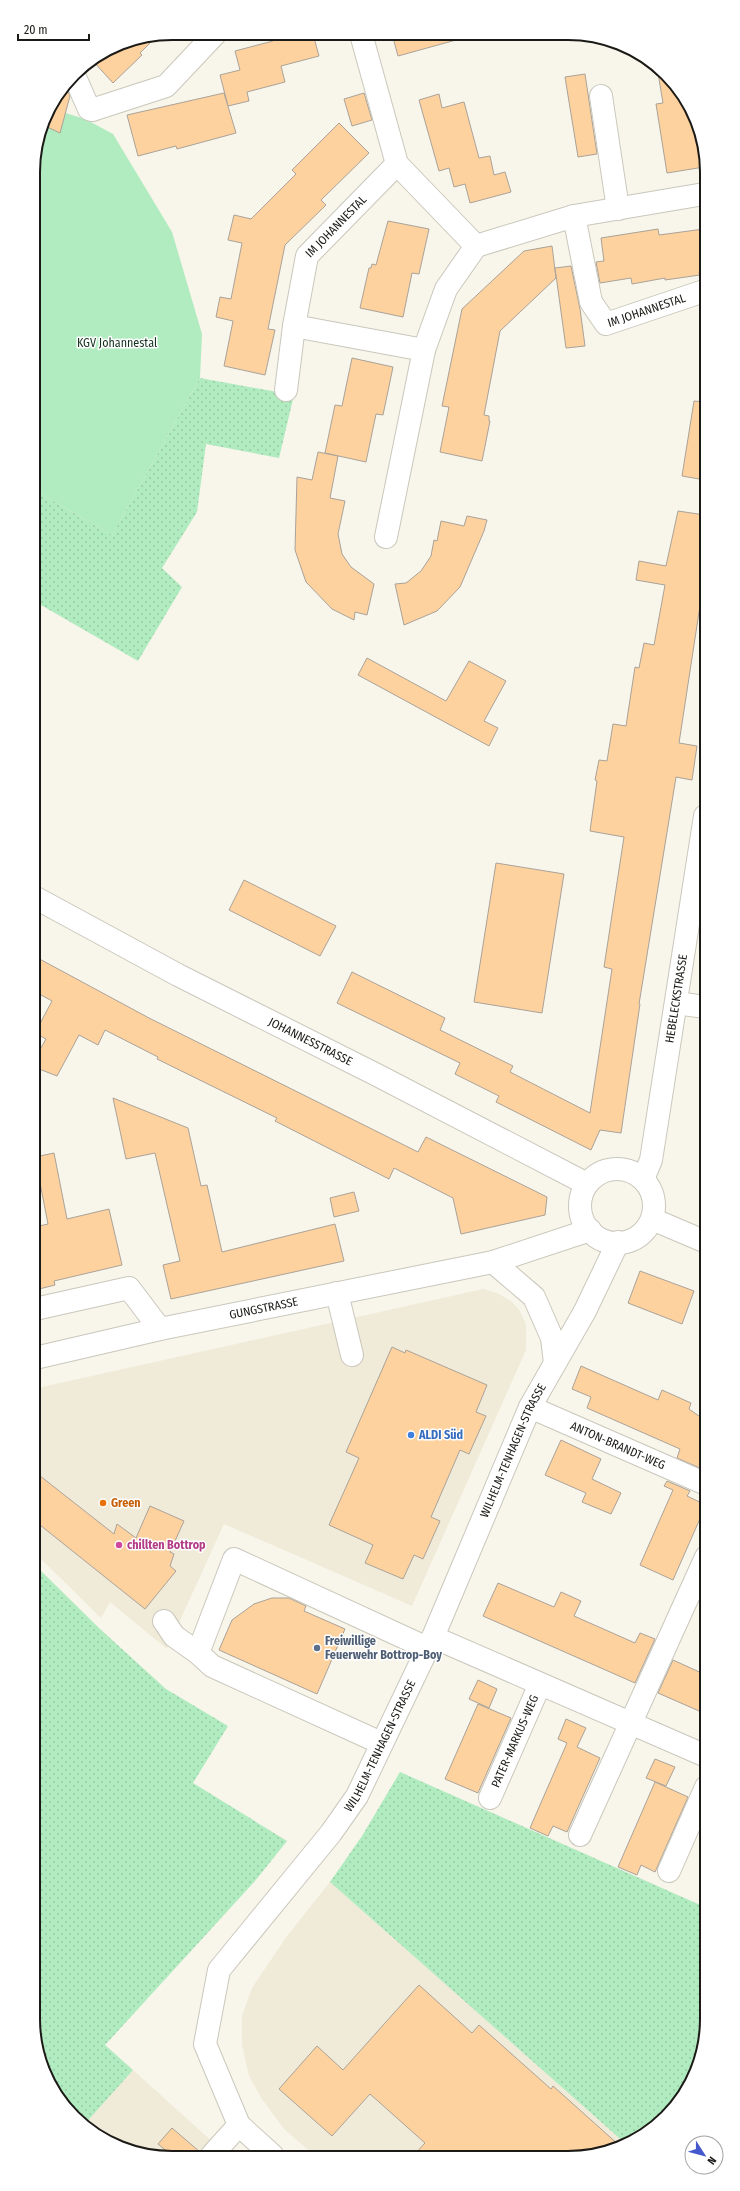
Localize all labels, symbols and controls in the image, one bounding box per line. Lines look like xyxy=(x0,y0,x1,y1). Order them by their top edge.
scale bar xyxy=(18,16,89,42)
text: 20 m xyxy=(24,23,48,37)
street label: IM JOHANNESTAL xyxy=(302,192,370,260)
street label: IM JOHANNESTAL xyxy=(606,291,688,330)
park label: KGV Johannestal xyxy=(77,336,157,350)
street label: HEBELECKSTRASSE xyxy=(662,953,690,1044)
street label: JOHANNESSTRASSE xyxy=(266,1015,355,1069)
street label: GUNGSTRASSE xyxy=(228,1294,299,1322)
street label: WILHELM-TENHAGEN-STRASSE xyxy=(477,1381,549,1520)
street label: ANTON-BRANDT-WEG xyxy=(568,1419,668,1472)
place label: ALDI Süd xyxy=(418,1428,463,1442)
marker: ALDI Süd xyxy=(406,1430,416,1440)
place label: Green xyxy=(111,1496,141,1510)
marker: Green xyxy=(98,1498,108,1508)
place label: chillten Bottrop xyxy=(127,1538,206,1552)
marker: chillten Bottrop xyxy=(114,1540,124,1550)
place label: Freiwillige Feuerwehr Bottrop-Boy xyxy=(325,1634,442,1662)
marker: Freiwillige Feuerwehr Bottrop-Boy xyxy=(312,1643,322,1653)
street label: WILHELM-TENHAGEN-STRASSE xyxy=(341,1677,419,1814)
street label: PATER-MARKUS-WEG xyxy=(488,1693,541,1790)
north arrow xyxy=(684,2135,724,2175)
text: N xyxy=(704,2154,719,2167)

